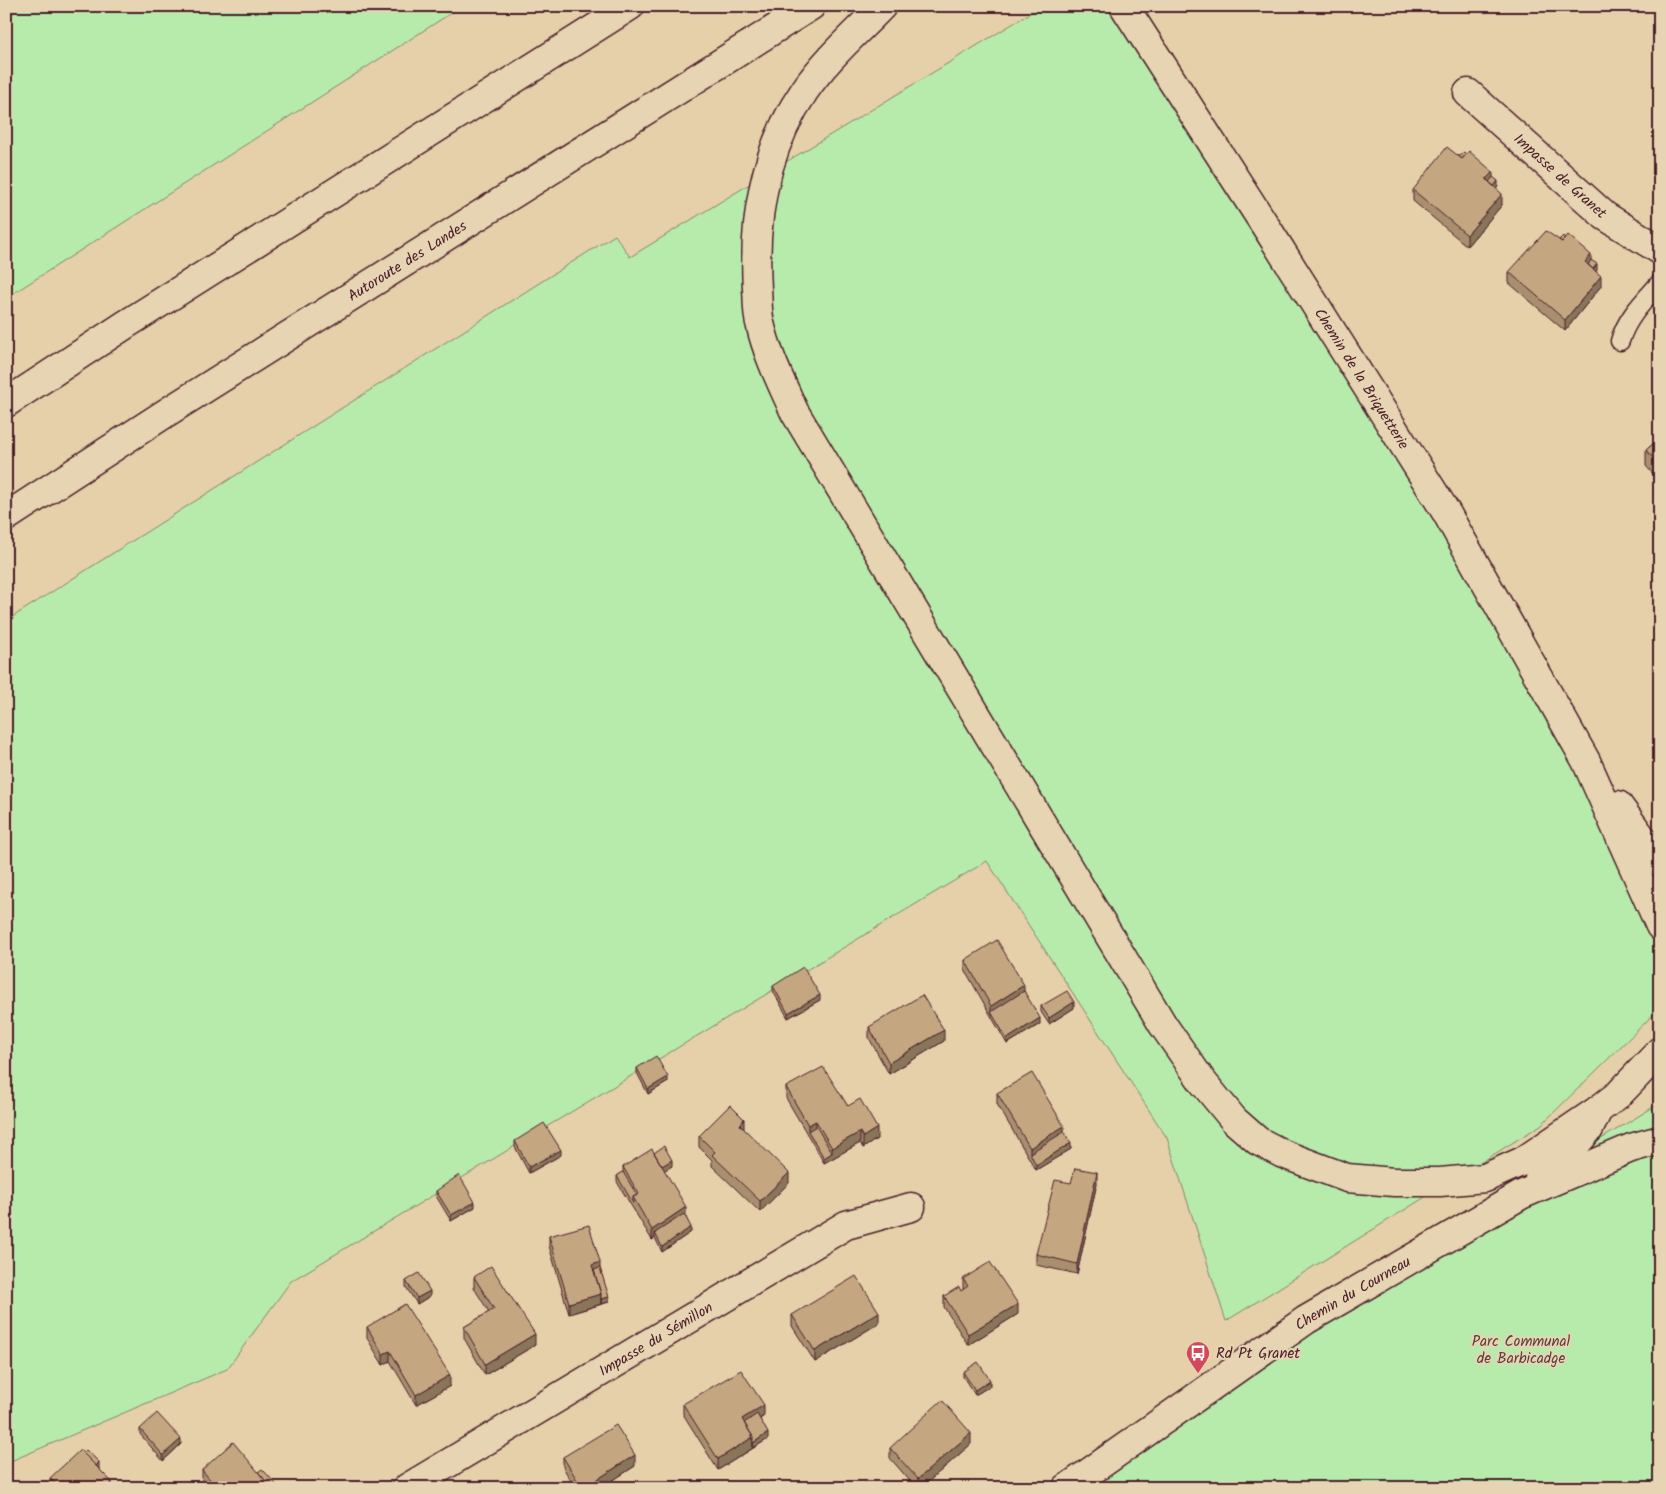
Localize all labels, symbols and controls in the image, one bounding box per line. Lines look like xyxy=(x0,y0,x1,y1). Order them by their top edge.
street label: Impasse de Granet xyxy=(1508,128,1612,225)
street label: Autoroute des Landes xyxy=(343,215,473,308)
street label: Chemin de la Briquetterie xyxy=(1307,304,1415,455)
street label: Chemin du Courneau xyxy=(1290,1250,1416,1337)
street label: Impasse du Sémillon xyxy=(595,1296,718,1383)
park label: Parc Communal de Barbicadge xyxy=(1472,1330,1571,1371)
bus stop icon: Rd Pt Granet xyxy=(1185,1340,1211,1374)
place label: Rd Pt Granet xyxy=(1216,1342,1300,1366)

